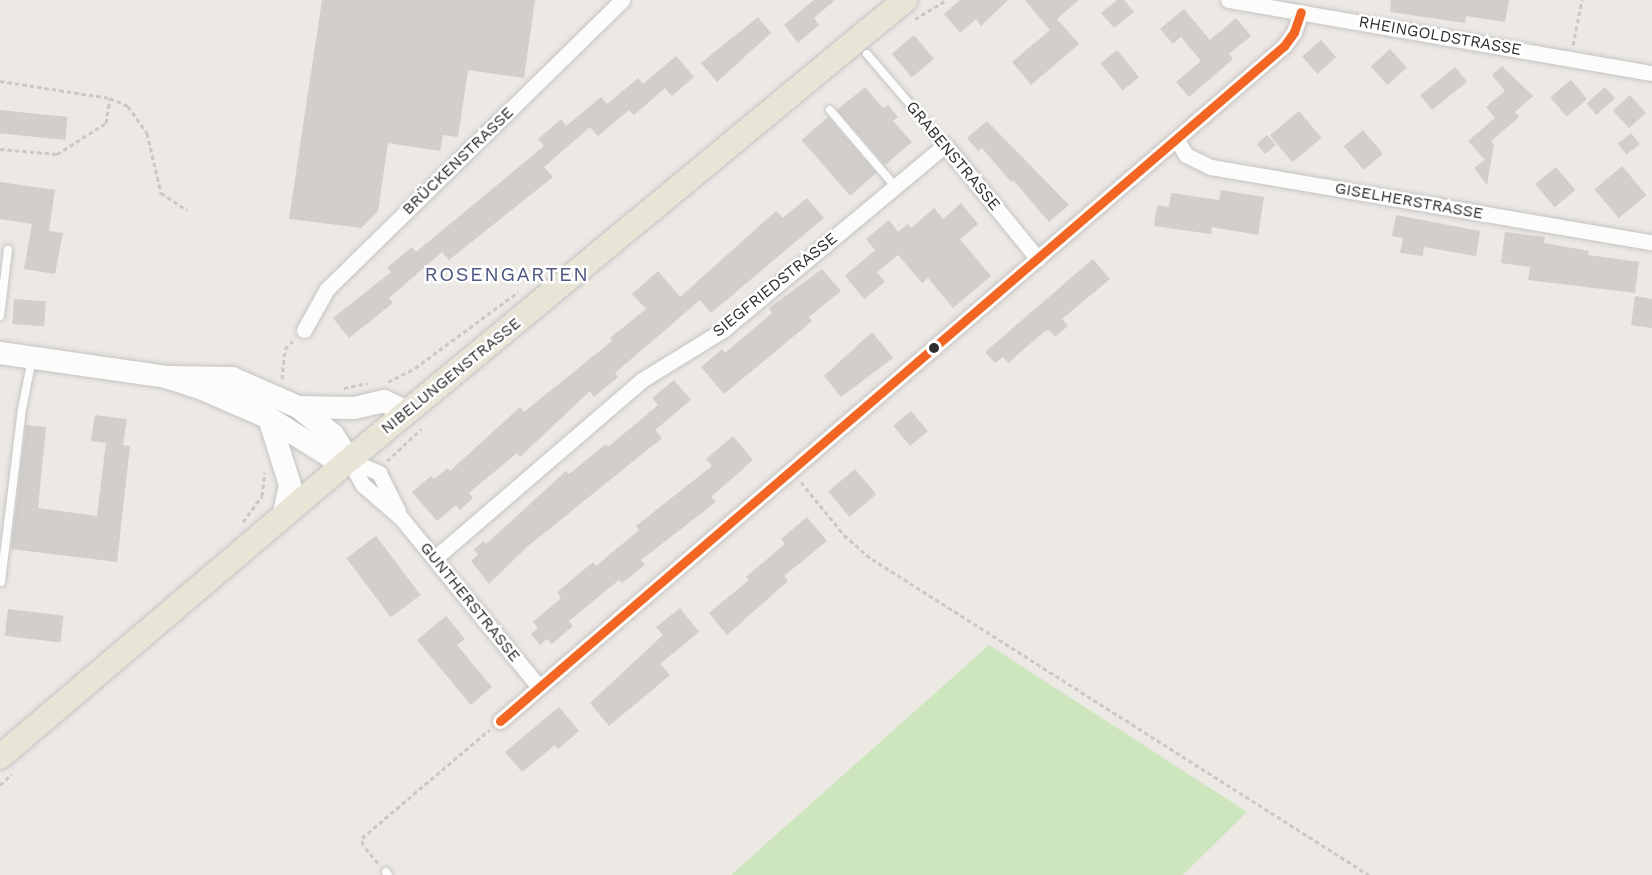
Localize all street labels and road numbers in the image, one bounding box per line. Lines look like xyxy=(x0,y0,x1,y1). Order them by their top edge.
street label: RHEINGOLDSTRASSE xyxy=(1357,12,1523,60)
street label: GRABENSTRASSE xyxy=(902,98,1004,214)
street label: BRÜCKENSTRASSE xyxy=(398,103,518,219)
street label: GISELHERSTRASSE xyxy=(1333,179,1485,223)
street label: SIEGFRIEDSTRASSE xyxy=(709,229,841,341)
street label: NIBELUNGENSTRASSE xyxy=(377,314,525,438)
street label: GUNTHERSTRASSE xyxy=(416,538,524,666)

